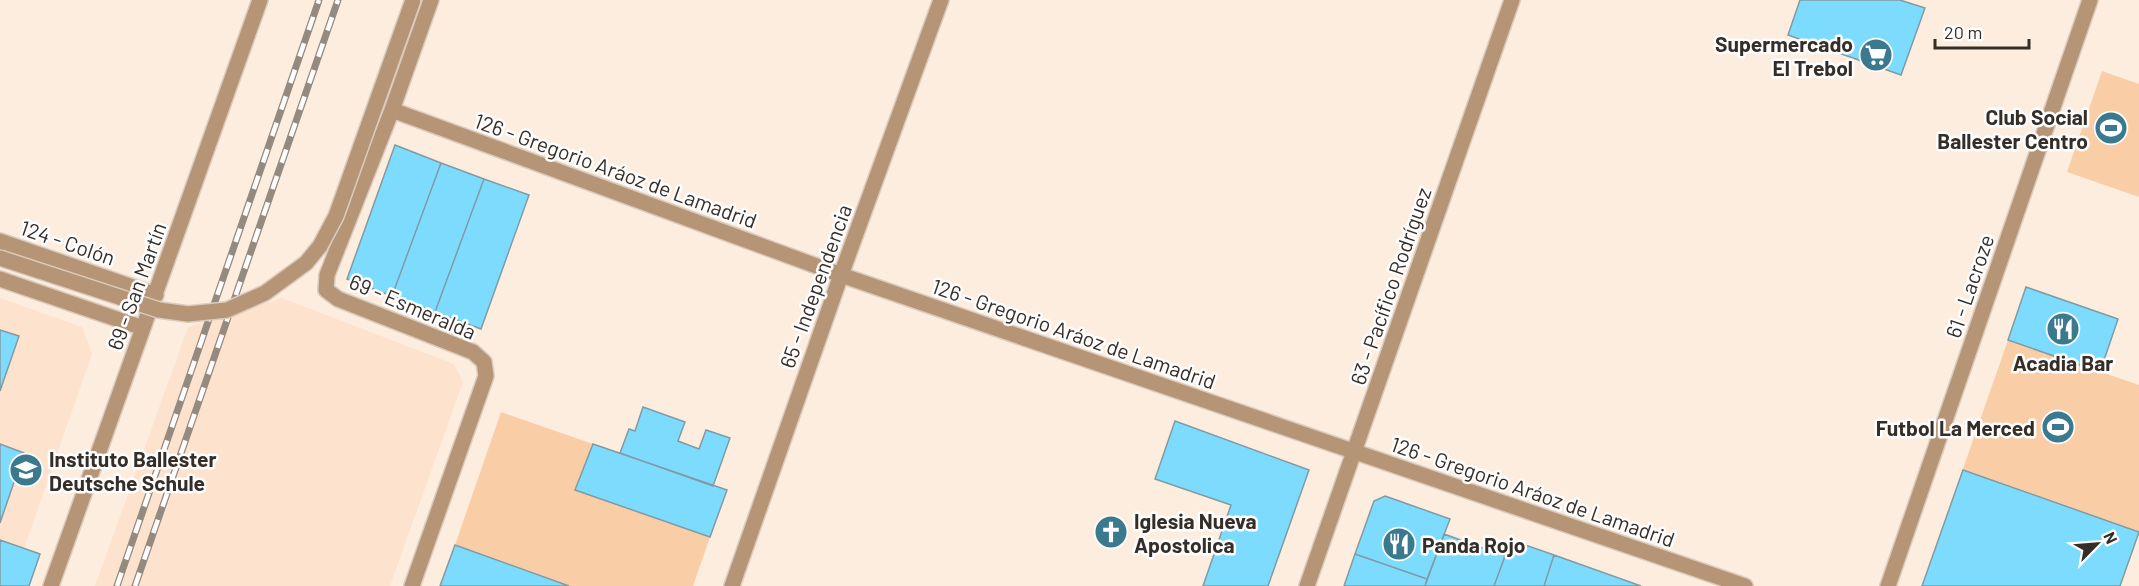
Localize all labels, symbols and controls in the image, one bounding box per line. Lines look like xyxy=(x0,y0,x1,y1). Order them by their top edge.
scale bar xyxy=(1935,12,2030,50)
text: 20 m xyxy=(1944,21,1982,43)
place label: Supermercado El Trebol xyxy=(1715,31,1853,80)
supermarket icon: Supermercado El Trebol xyxy=(1858,37,1894,73)
place label: Club Social Ballester Centro xyxy=(1937,104,2088,153)
street label: 126 - Gregorio Aráoz de Lamadrid xyxy=(471,107,761,233)
sports icon: Club Social Ballester Centro xyxy=(2093,110,2129,146)
street label: 63 - Pacífico Rodríguez xyxy=(1344,184,1436,388)
street label: 65 - Independencia xyxy=(774,201,856,371)
street label: 124 - Colón xyxy=(17,214,119,270)
street label: 69 - San Martín xyxy=(101,219,171,353)
street label: 61 - Lacroze xyxy=(1940,231,1998,341)
street label: 69 - Esmeralda xyxy=(346,268,480,344)
street label: 126 - Gregorio Aráoz de Lamadrid xyxy=(929,273,1219,393)
restaurant icon: Acadia Bar xyxy=(2045,311,2081,347)
place label: Acadia Bar xyxy=(2013,350,2113,375)
sports icon: Futbol La Merced xyxy=(2040,409,2076,445)
place label: Futbol La Merced xyxy=(1876,415,2035,440)
street label: 126 - Gregorio Aráoz de Lamadrid xyxy=(1388,431,1678,551)
place label: Instituto Ballester Deutsche Schule xyxy=(49,446,217,495)
school or university icon: Instituto Ballester Deutsche Schule xyxy=(8,452,44,488)
place label: Iglesia Nueva Apostolica xyxy=(1134,508,1257,557)
church icon: Iglesia Nueva Apostolica xyxy=(1093,514,1129,550)
north arrow xyxy=(2067,514,2127,574)
restaurant icon: Panda Rojo xyxy=(1381,526,1417,562)
text: N xyxy=(2100,529,2122,546)
place label: Panda Rojo xyxy=(1422,532,1526,557)

